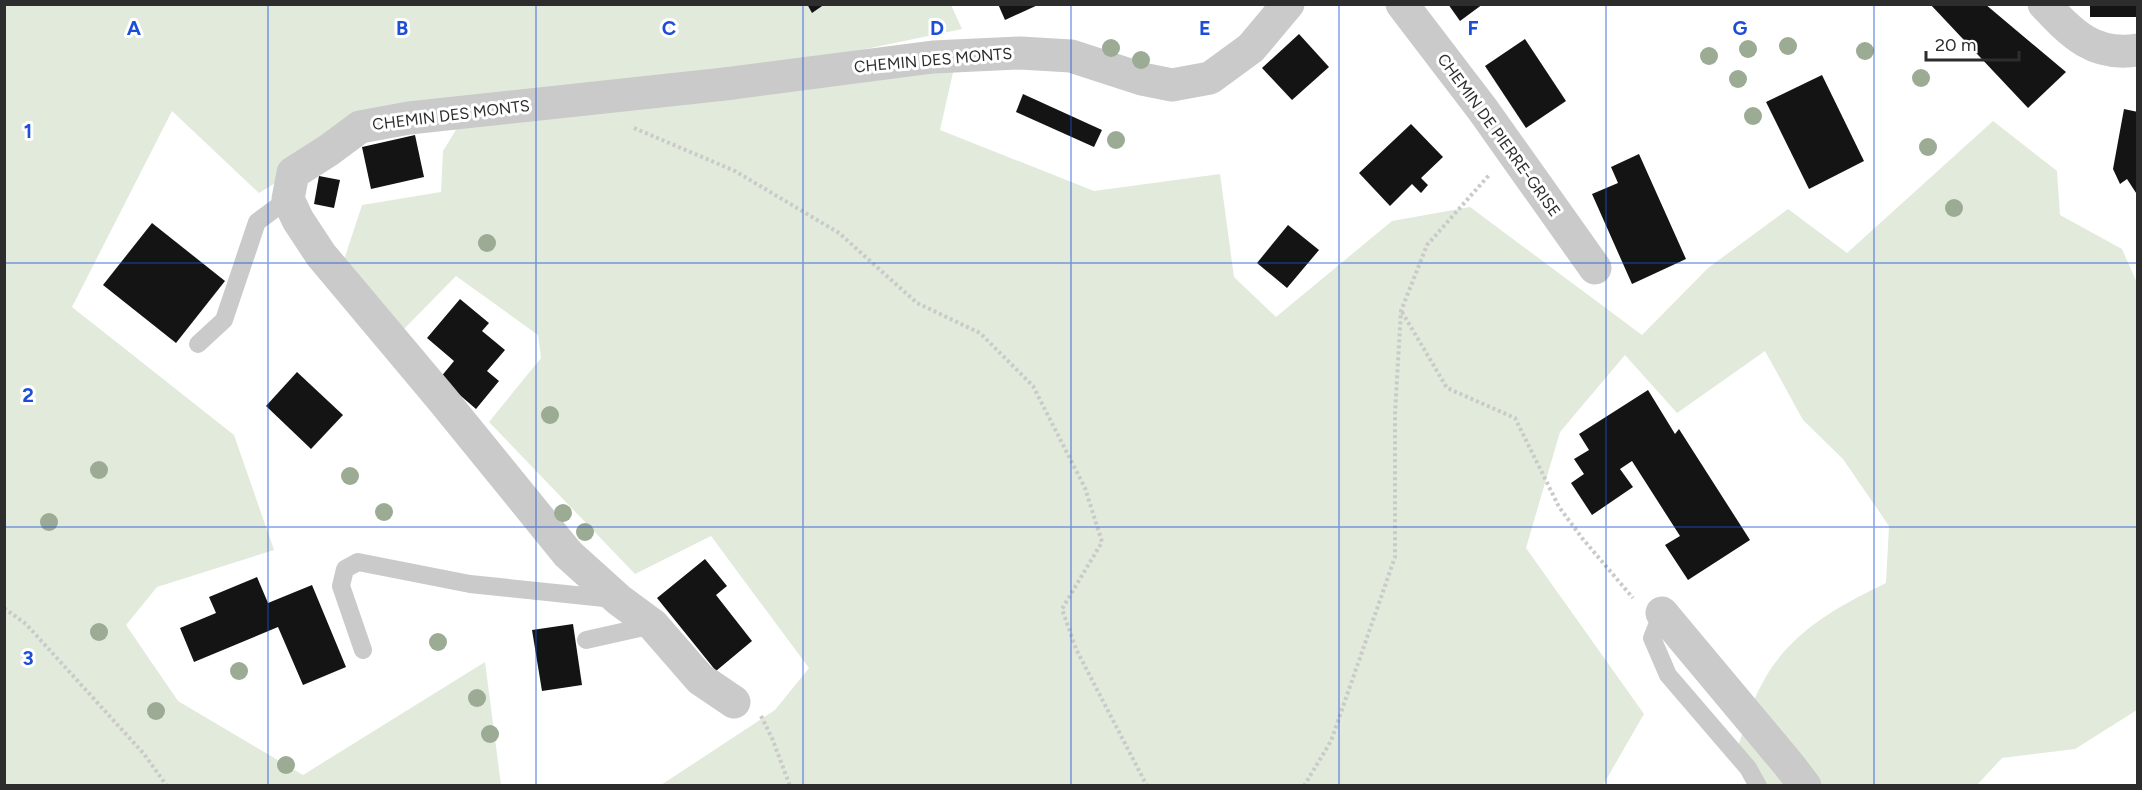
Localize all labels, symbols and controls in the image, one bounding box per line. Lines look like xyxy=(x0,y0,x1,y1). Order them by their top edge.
text: A xyxy=(127,16,142,40)
text: B xyxy=(396,16,408,40)
text: C xyxy=(662,16,676,40)
text: D xyxy=(930,16,944,40)
text: E xyxy=(1199,16,1211,40)
text: F xyxy=(1467,16,1479,40)
text: G xyxy=(1733,16,1748,40)
scale bar xyxy=(1926,24,2019,62)
text: 20 m xyxy=(1935,34,1976,56)
street label: CHEMIN DES MONTS xyxy=(853,44,1013,76)
street label: CHEMIN DE PIERRE-GRISE xyxy=(1433,50,1565,220)
street label: CHEMIN DES MONTS xyxy=(371,96,531,134)
text: 1 xyxy=(24,119,32,143)
text: 2 xyxy=(22,383,34,407)
text: 3 xyxy=(22,646,34,670)

